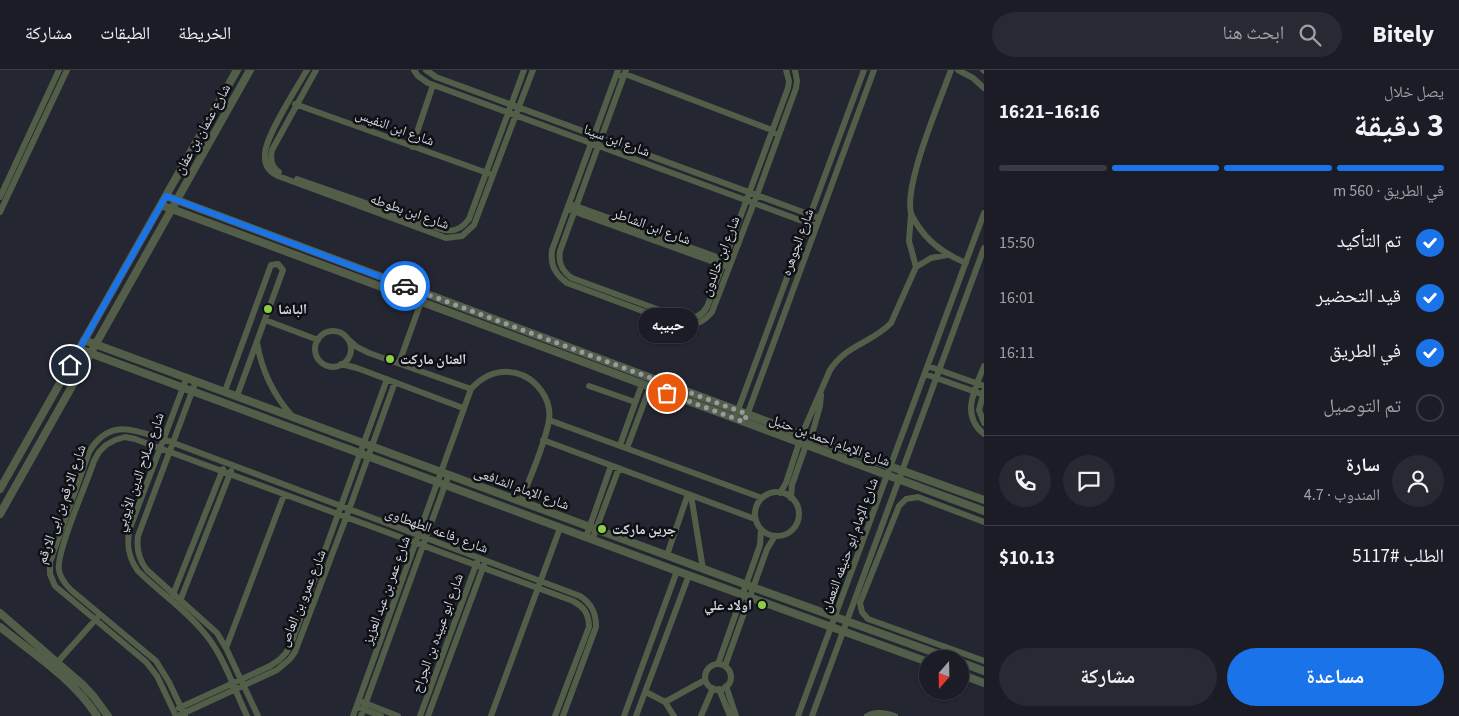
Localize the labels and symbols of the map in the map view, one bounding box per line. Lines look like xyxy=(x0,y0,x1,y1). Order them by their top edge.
street label: شارع عثمان بن عفان xyxy=(170,80,236,178)
street label: شارع ابن النفيس xyxy=(352,104,437,151)
street label: شارع ابن سينا xyxy=(581,120,653,162)
street label: شارع ابن بطوطه xyxy=(367,189,452,235)
street label: شارع ابن الشاطر xyxy=(609,203,693,250)
street label: شارع الجوهره xyxy=(777,206,819,279)
street label: شارع ابن خالدون xyxy=(696,213,745,299)
courier xyxy=(380,261,430,311)
place label: الباشا xyxy=(278,300,307,320)
marker: الباشا xyxy=(262,303,274,315)
callout: حبيبه xyxy=(637,308,697,343)
pin xyxy=(49,344,91,386)
place label: العنان ماركت xyxy=(400,350,466,370)
marker: العنان ماركت xyxy=(384,353,396,365)
pin xyxy=(646,372,688,414)
street label: شارع صلاح الدين الأيوبي xyxy=(110,410,170,535)
street label: شارع الإمام احمد بن حنبل xyxy=(766,410,893,472)
street label: شارع الارقم بن ابى الارقم xyxy=(32,442,92,567)
street label: شارع الإمام الشافعى xyxy=(471,462,572,515)
street label: شارع الإمام ابو حنيفه النعمان xyxy=(816,475,884,616)
street label: شارع رفاعه الطهطاوى xyxy=(382,503,491,559)
place label: جرين ماركت xyxy=(612,520,676,540)
marker: جرين ماركت xyxy=(596,523,608,535)
street label: شارع عمر بن عبد العزيز xyxy=(358,533,416,648)
street label: شارع عمرو بن العاص xyxy=(274,547,332,650)
street label: شارع ابو عبيده بن الجراح xyxy=(407,571,469,696)
place label: اولاد علي xyxy=(704,596,752,616)
marker: اولاد علي xyxy=(756,599,768,611)
north arrow xyxy=(919,650,969,700)

